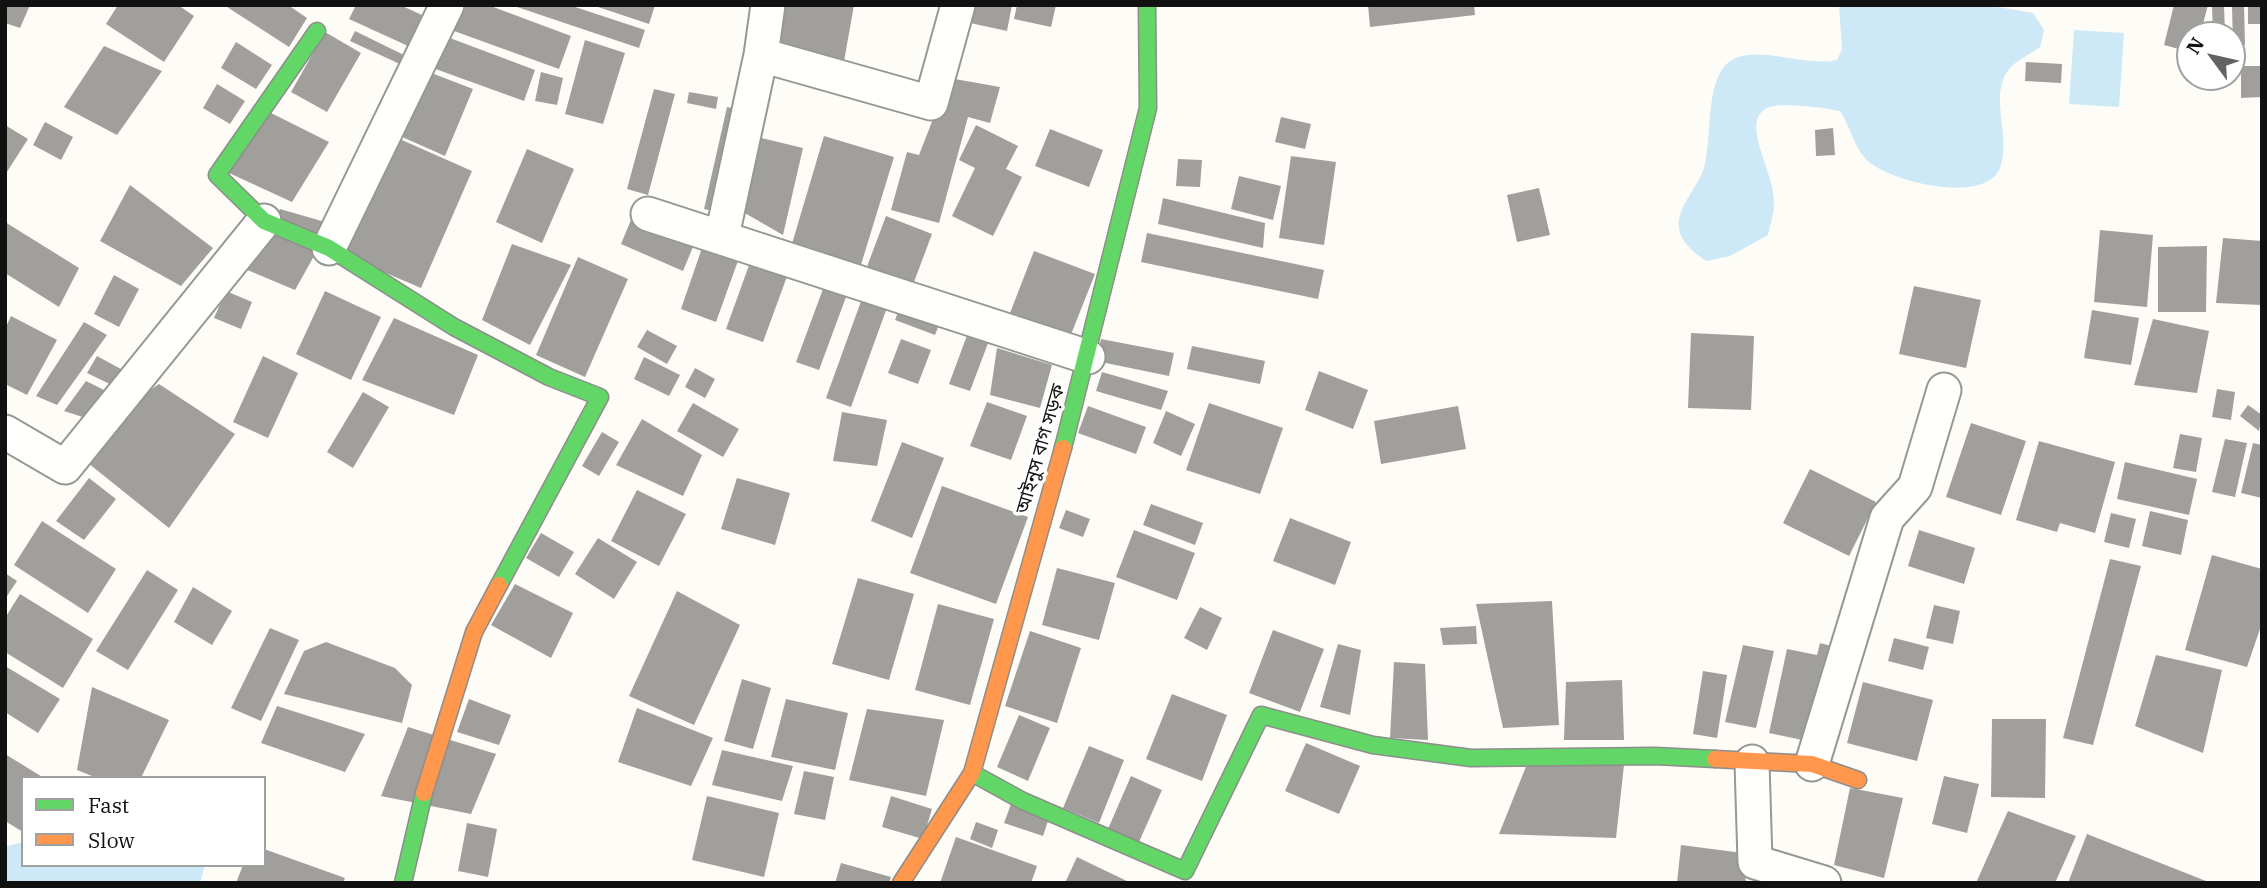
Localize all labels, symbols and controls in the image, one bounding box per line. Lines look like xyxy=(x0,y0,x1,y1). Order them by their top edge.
north arrow xyxy=(2176,21,2246,91)
text: N xyxy=(2181,33,2209,58)
street label: আইনুস বাগ সড়ক xyxy=(1012,382,1070,516)
legend xyxy=(21,776,266,867)
text: Fast xyxy=(88,791,129,819)
text: Slow xyxy=(88,826,135,854)

